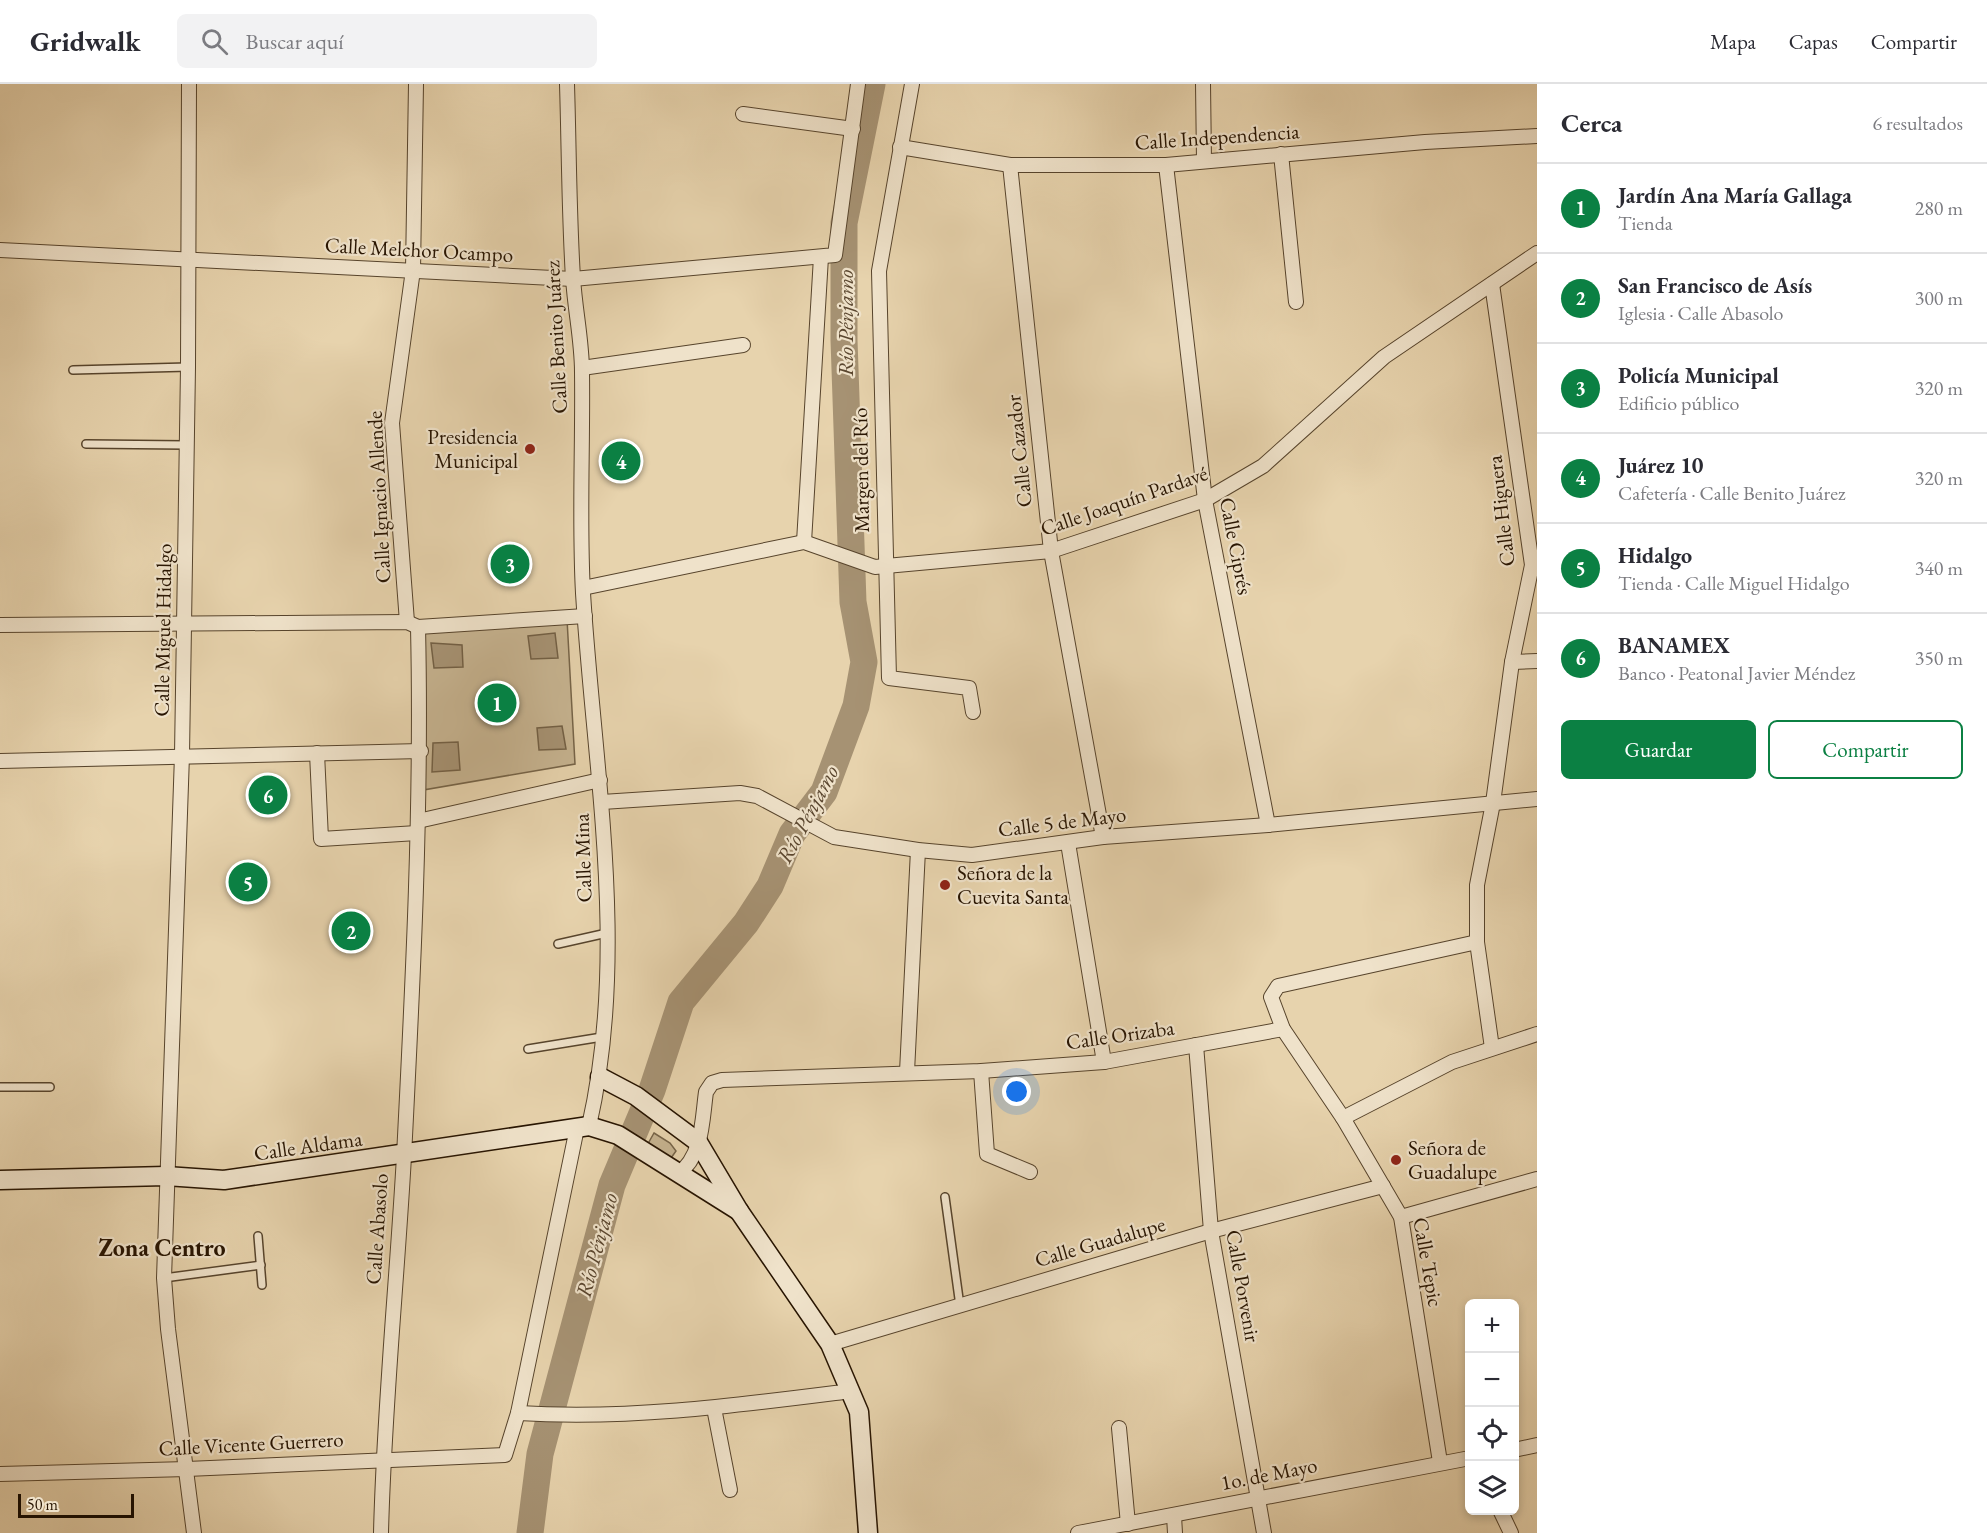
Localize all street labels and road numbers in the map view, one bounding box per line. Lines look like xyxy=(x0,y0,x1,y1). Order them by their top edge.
street label: Calle Independencia xyxy=(1134,117,1301,156)
street label: Calle Melchor Ocampo xyxy=(324,231,514,268)
street label: Calle Benito Juárez xyxy=(538,260,573,414)
street label: Calle Cazador xyxy=(999,393,1038,509)
street label: Margen del Río xyxy=(846,407,875,533)
street label: Calle Ignacio Allende xyxy=(361,410,396,584)
street label: Calle Higuera xyxy=(1480,453,1521,568)
street label: Calle Joaquín Pardavé xyxy=(1037,459,1211,542)
street label: Calle Ciprés xyxy=(1214,495,1259,597)
street label: Calle Miguel Hidalgo xyxy=(147,543,178,717)
street label: Calle 5 de Mayo xyxy=(996,800,1128,843)
street label: Calle Mina xyxy=(567,812,598,903)
street label: Calle Orizaba xyxy=(1064,1013,1176,1055)
street label: Calle Aldama xyxy=(252,1124,364,1166)
street label: Calle Abasolo xyxy=(359,1172,394,1285)
street label: Calle Guadalupe xyxy=(1031,1210,1168,1273)
street label: Calle Tepic xyxy=(1407,1215,1450,1309)
street label: Calle Porvenir xyxy=(1220,1228,1267,1344)
street label: Calle Vicente Guerrero xyxy=(158,1425,344,1462)
street label: 1o. de Mayo xyxy=(1218,1451,1319,1496)

